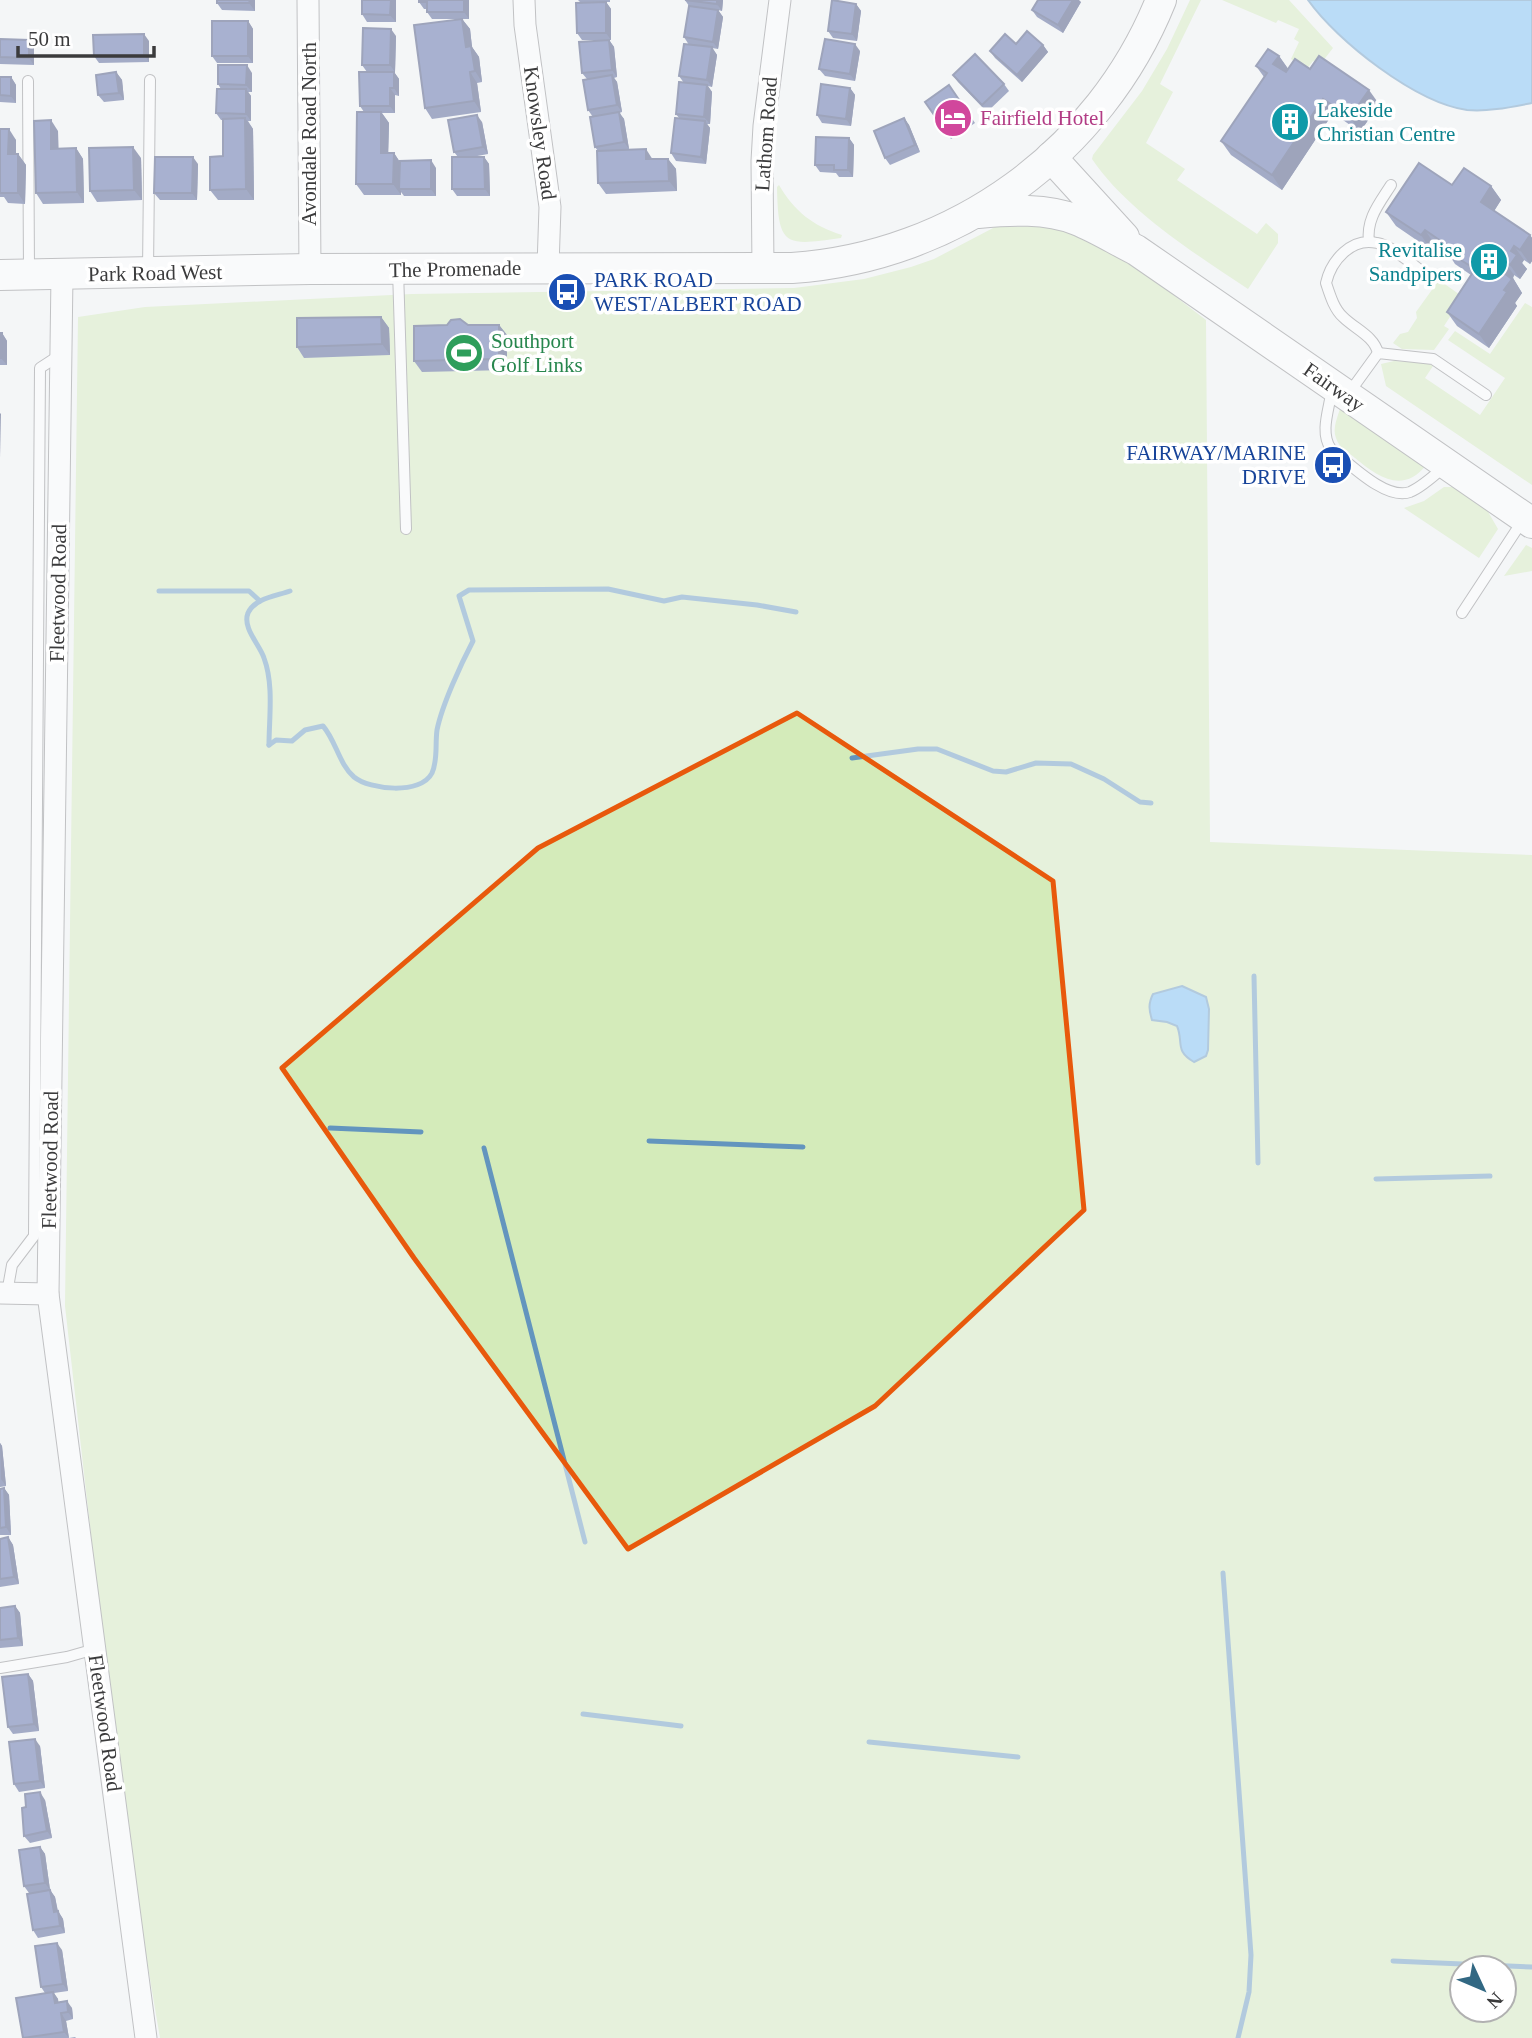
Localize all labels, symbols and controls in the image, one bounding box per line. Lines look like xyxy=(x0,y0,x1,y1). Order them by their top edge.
scale bar xyxy=(18,14,154,58)
text: 50 m xyxy=(28,27,71,51)
street label: Avondale Road North xyxy=(297,42,321,226)
street label: Knowsley Road xyxy=(519,65,561,202)
street label: Lathom Road xyxy=(750,75,782,192)
hotel icon: Fairfield Hotel xyxy=(932,97,974,139)
place label: Lakeside Christian Centre xyxy=(1317,98,1455,146)
building icon: Lakeside Christian Centre xyxy=(1269,101,1311,143)
place label: Fairfield Hotel xyxy=(980,106,1104,130)
place label: Revitalise Sandpipers xyxy=(1369,238,1462,286)
building icon: Revitalise Sandpipers xyxy=(1468,241,1510,283)
street label: The Promenade xyxy=(389,256,521,282)
street label: Park Road West xyxy=(88,260,223,286)
place label: PARK ROAD WEST/ALBERT ROAD xyxy=(594,268,802,316)
bus stop icon: PARK ROAD WEST/ALBERT ROAD xyxy=(546,271,588,313)
place label: Southport Golf Links xyxy=(491,329,583,377)
sports icon: Southport Golf Links xyxy=(443,332,485,374)
street label: Fairway xyxy=(1299,357,1369,417)
place label: FAIRWAY/MARINE DRIVE xyxy=(1126,441,1306,489)
bus stop icon: FAIRWAY/MARINE DRIVE xyxy=(1312,444,1354,486)
street label: Fleetwood Road xyxy=(45,523,71,662)
street label: Fleetwood Road xyxy=(37,1090,63,1229)
street label: Fleetwood Road xyxy=(83,1653,127,1794)
north arrow xyxy=(1448,1954,1518,2024)
text: N xyxy=(1482,1988,1507,2013)

